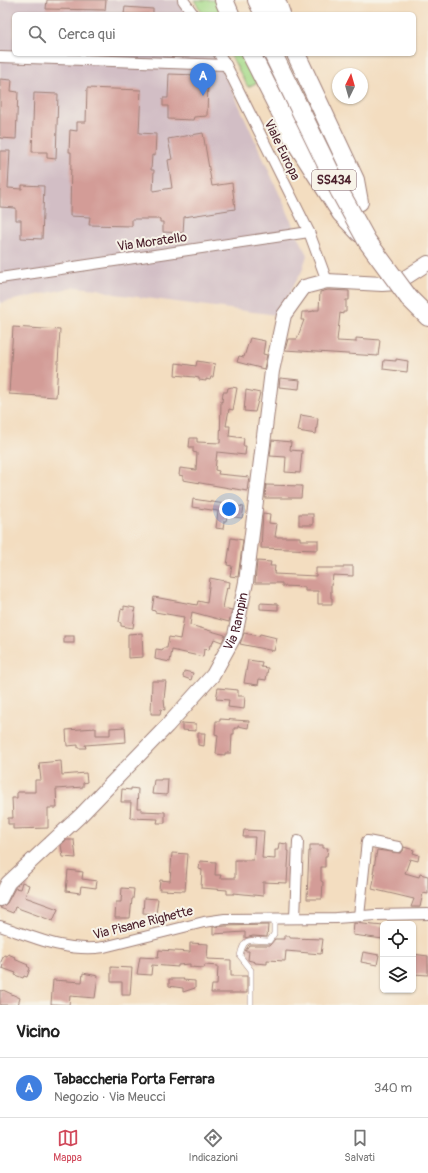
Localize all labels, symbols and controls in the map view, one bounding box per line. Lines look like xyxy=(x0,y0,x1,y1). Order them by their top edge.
search box xyxy=(12,12,416,56)
icon: search xyxy=(26,23,48,45)
text: Cerca qui xyxy=(58,25,115,44)
pin: A xyxy=(190,63,216,96)
north arrow xyxy=(332,68,368,104)
street label: Viale Europa xyxy=(260,117,304,183)
road number: SS434 xyxy=(312,170,356,190)
street label: Via Moratello xyxy=(116,229,188,255)
your location xyxy=(219,499,239,519)
street label: Via Rampin xyxy=(220,591,252,653)
street label: Via Pisane Righette xyxy=(91,903,195,943)
map controls xyxy=(380,921,416,993)
button: locate xyxy=(380,921,416,957)
button: layers xyxy=(380,957,416,993)
text: Vicino xyxy=(16,1021,60,1042)
text: Tabaccheria Porta Ferrara xyxy=(54,1070,215,1089)
text: A xyxy=(25,1080,33,1096)
text: 340 m xyxy=(374,1080,412,1096)
text: Negozio · Via Meucci xyxy=(54,1089,165,1105)
tab: Mappa xyxy=(53,1127,82,1164)
tab: Indicazioni xyxy=(189,1127,238,1164)
tab: Salvati xyxy=(344,1127,375,1164)

